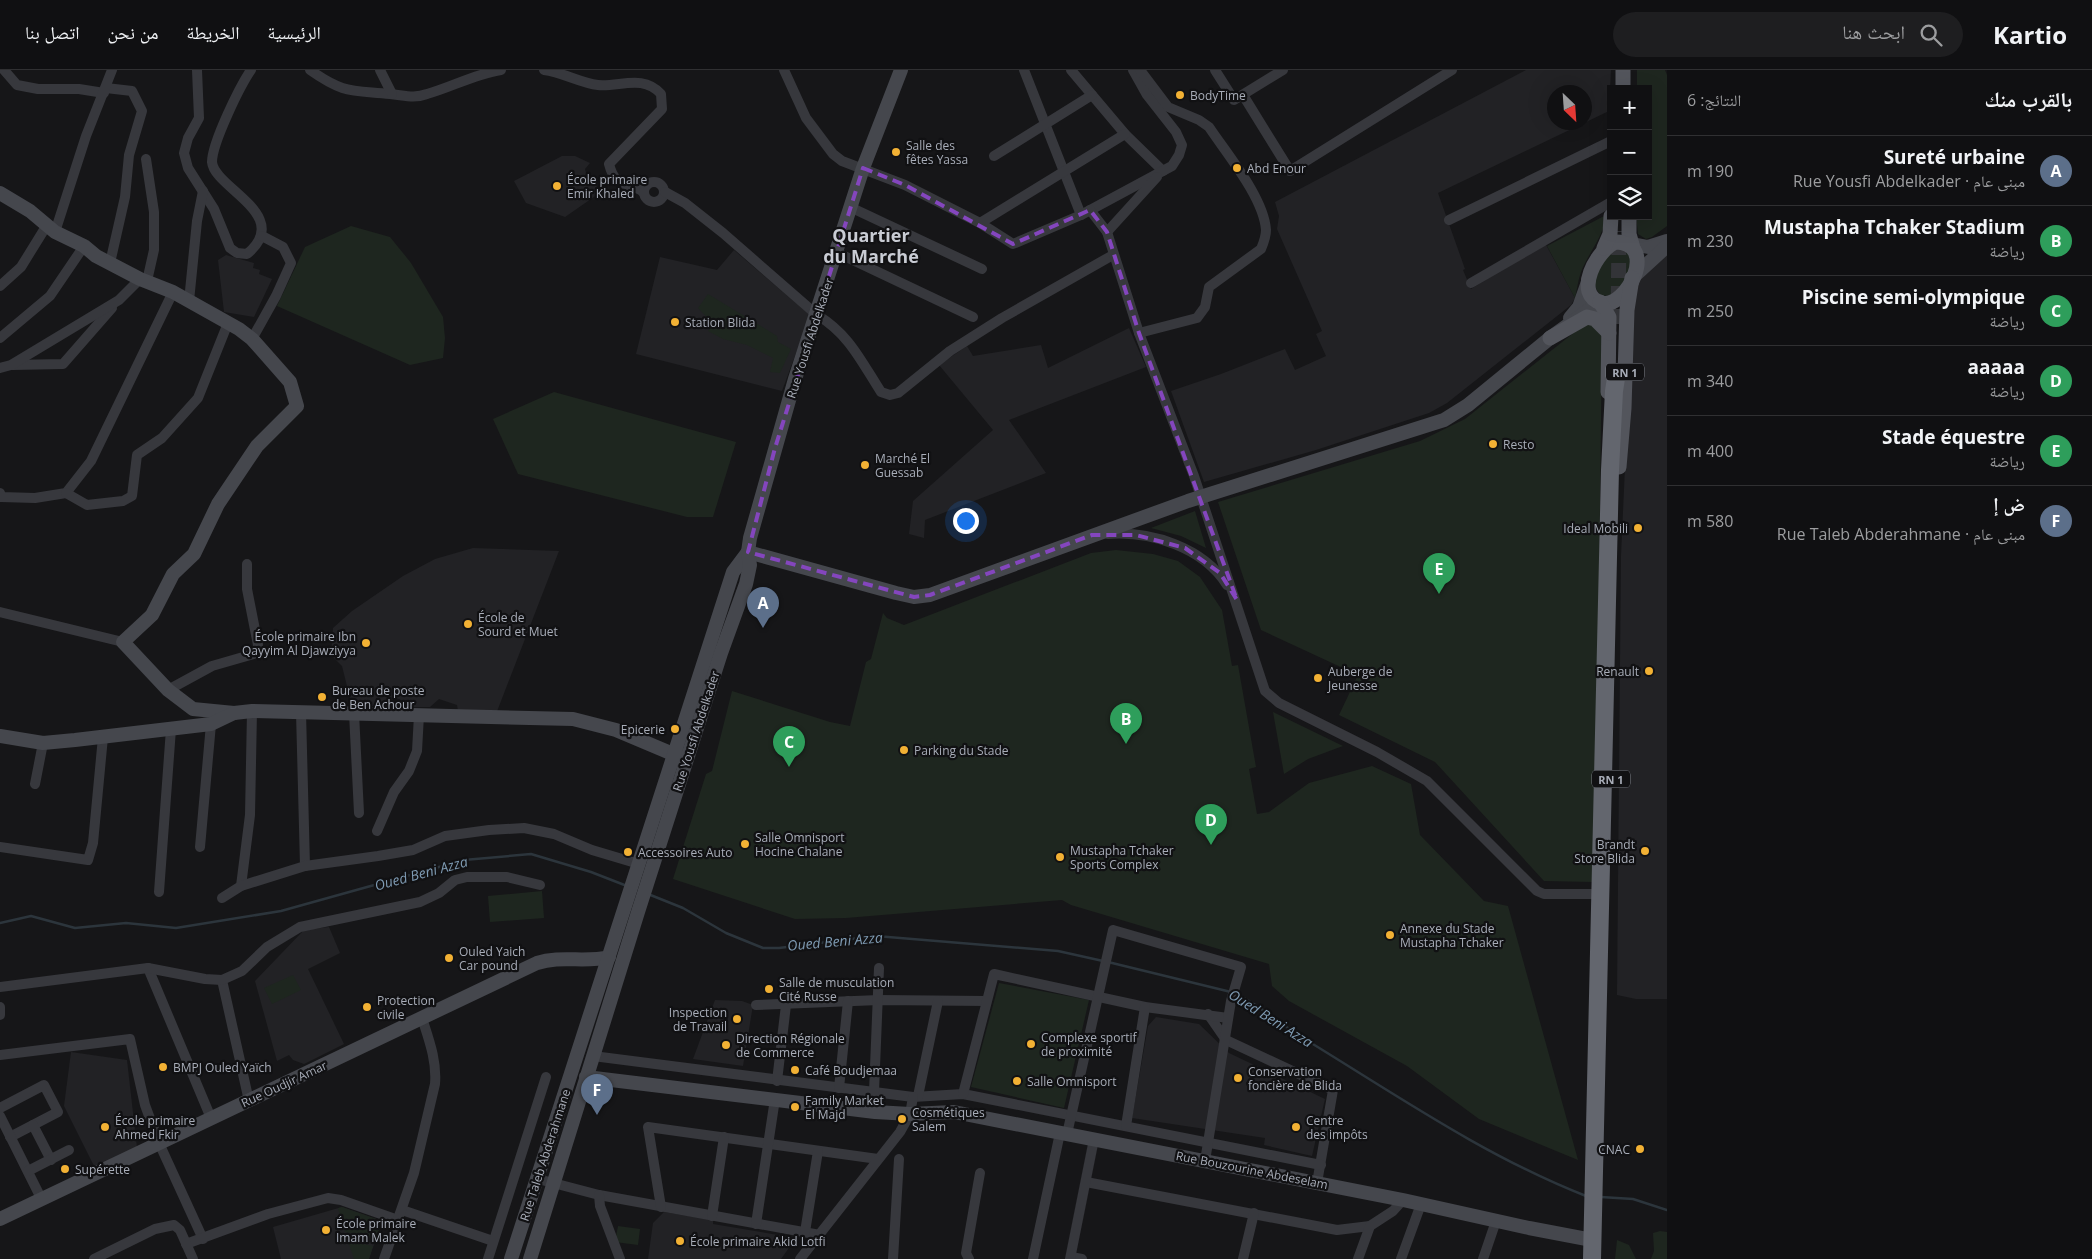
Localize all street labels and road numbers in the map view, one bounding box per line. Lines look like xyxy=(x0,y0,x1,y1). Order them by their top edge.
street label: Rue Yousfi Abdelkader xyxy=(782,275,838,400)
road number: RN 1 xyxy=(1606,364,1644,380)
street label: Rue Yousfi Abdelkader xyxy=(668,668,724,793)
road number: RN 1 xyxy=(1592,771,1630,788)
street label: Rue Oudjir Amar xyxy=(238,1057,330,1111)
street label: Rue Taleb Abderahmane xyxy=(516,1087,574,1223)
street label: Rue Bouzourine Abdeselam xyxy=(1175,1147,1329,1193)

